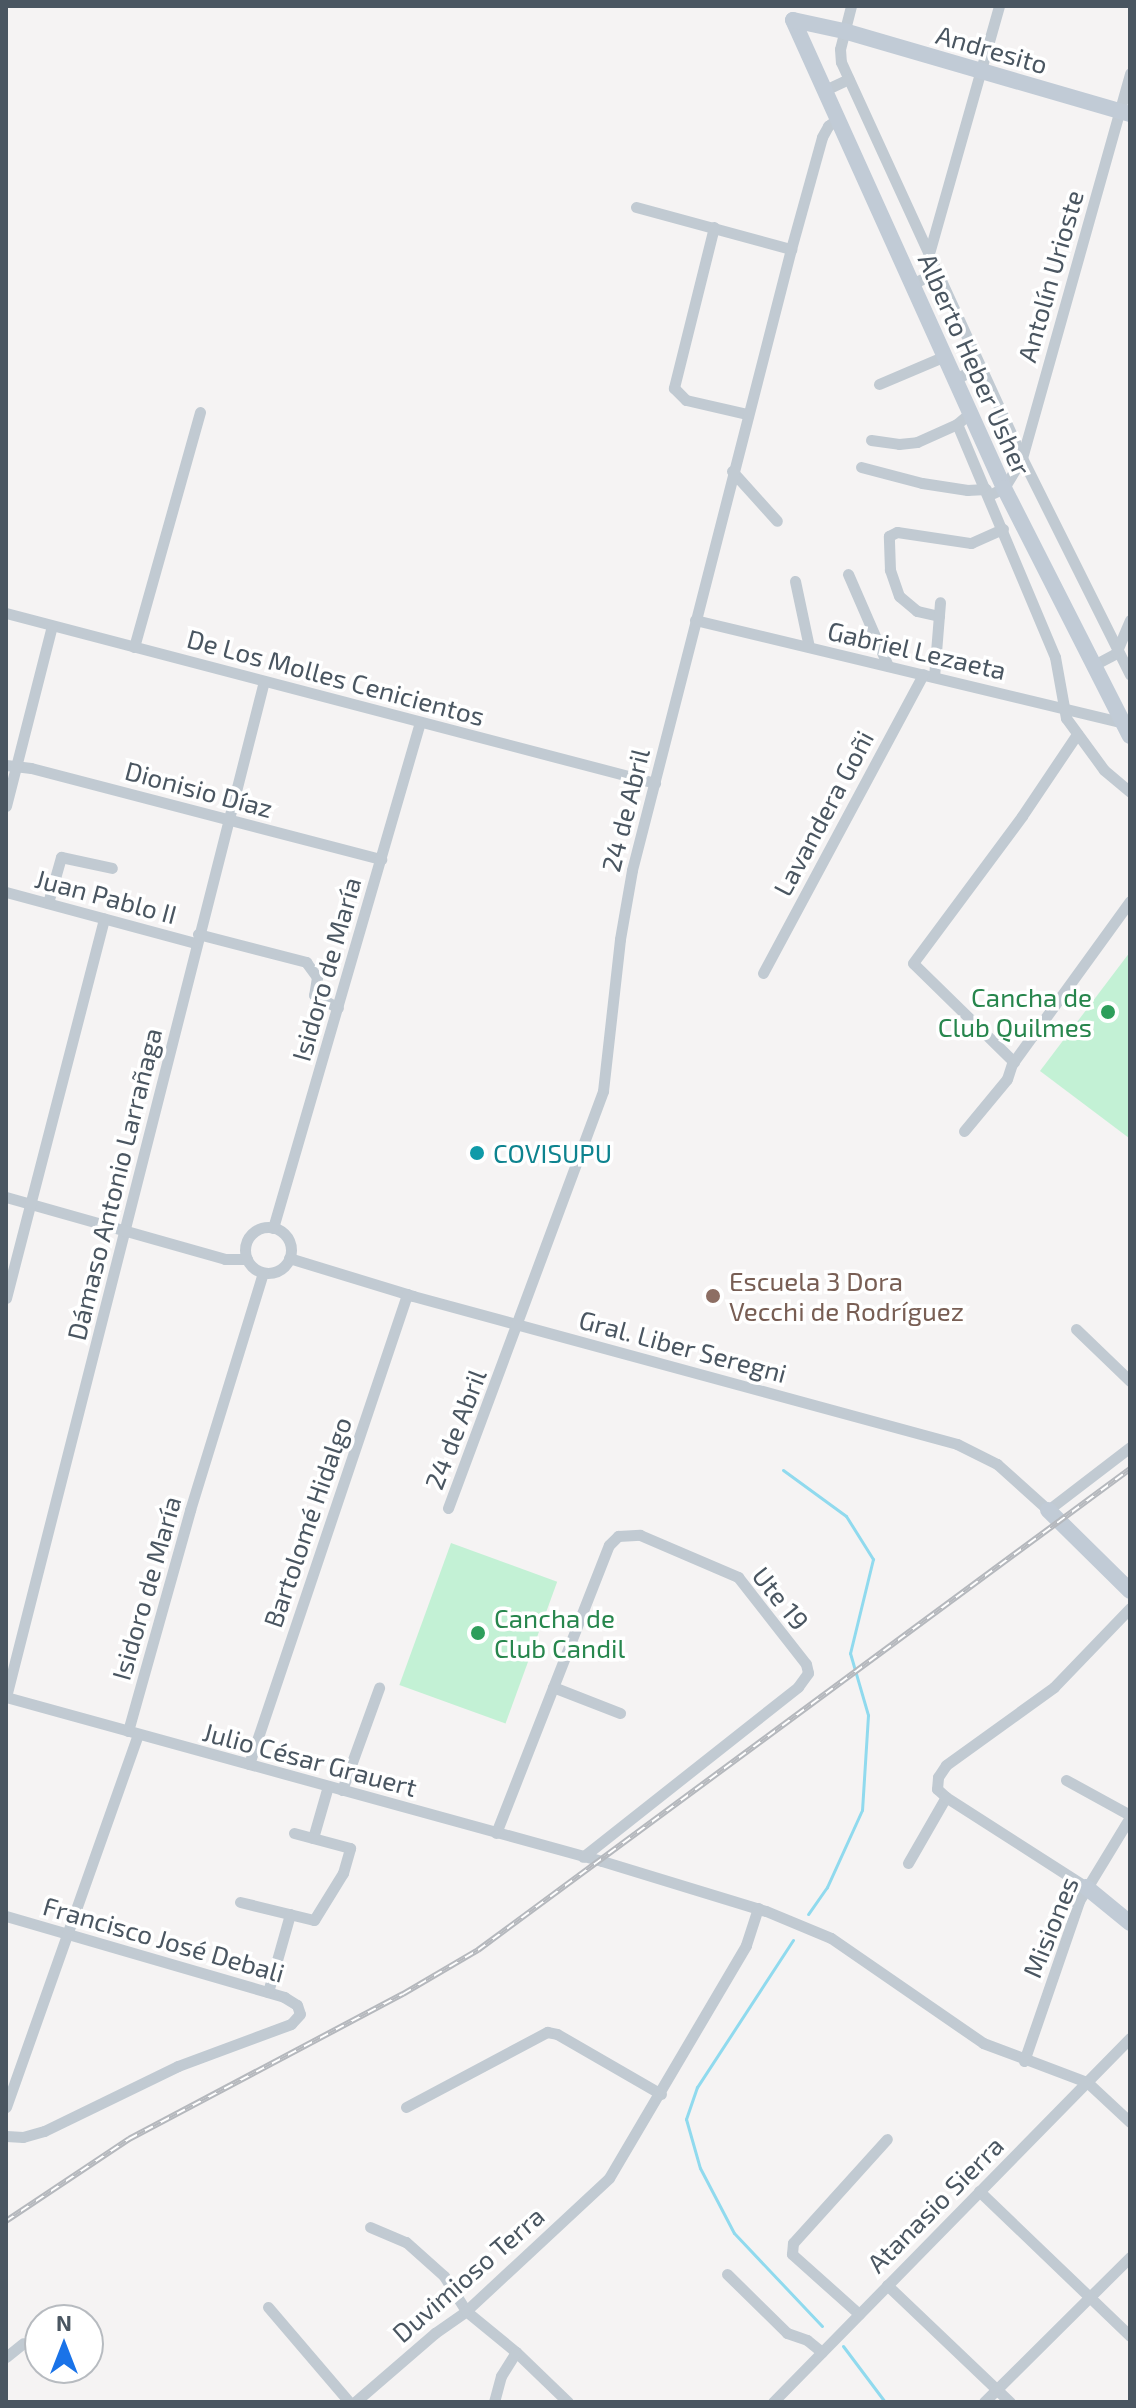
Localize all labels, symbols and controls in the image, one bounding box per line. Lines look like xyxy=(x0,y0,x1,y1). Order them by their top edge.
street label: Andresito xyxy=(933,18,1051,80)
street label: Antolín Urioste xyxy=(1011,187,1089,365)
street label: Alberto Heber Usher xyxy=(912,248,1038,480)
street label: Gabriel Lezaeta xyxy=(824,614,1010,686)
street label: De Los Molles Cenicientos xyxy=(184,622,488,732)
street label: Lavandera Goñi xyxy=(766,725,880,901)
street label: 24 de Abril xyxy=(595,745,655,875)
street label: Dionisio Díaz xyxy=(122,754,276,824)
street label: Juan Pablo II xyxy=(32,862,180,930)
street label: Isidoro de María xyxy=(285,874,367,1064)
place label: Cancha de Club Quilmes xyxy=(938,981,1092,1042)
marker: Cancha de Club Quilmes xyxy=(1099,1003,1117,1021)
street label: Dámaso Antonio Larrañaga xyxy=(60,1024,168,1344)
place label: COVISUPU xyxy=(493,1137,612,1169)
marker: COVISUPU xyxy=(468,1144,486,1162)
place label: Escuela 3 Dora Vecchi de Rodríguez xyxy=(729,1265,964,1326)
marker: Escuela 3 Dora Vecchi de Rodríguez xyxy=(704,1287,722,1305)
street label: Gral. Liber Seregni xyxy=(576,1303,790,1389)
street label: 24 de Abril xyxy=(418,1364,492,1494)
street label: Bartolomé Hidalgo xyxy=(256,1413,358,1631)
street label: Isidoro de María xyxy=(105,1493,187,1683)
street label: Ute 19 xyxy=(746,1560,816,1636)
place label: Cancha de Club Candil xyxy=(494,1602,625,1664)
marker: Cancha de Club Candil xyxy=(469,1624,487,1642)
street label: Julio César Grauert xyxy=(199,1715,421,1803)
street label: Misiones xyxy=(1016,1872,1084,1982)
street label: Francisco José Debali xyxy=(40,1890,288,1988)
street label: Atanasio Sierra xyxy=(860,2129,1010,2279)
street label: Duvimioso Terra xyxy=(386,2199,550,2349)
north arrow xyxy=(24,2304,104,2384)
text: N xyxy=(56,2309,72,2335)

